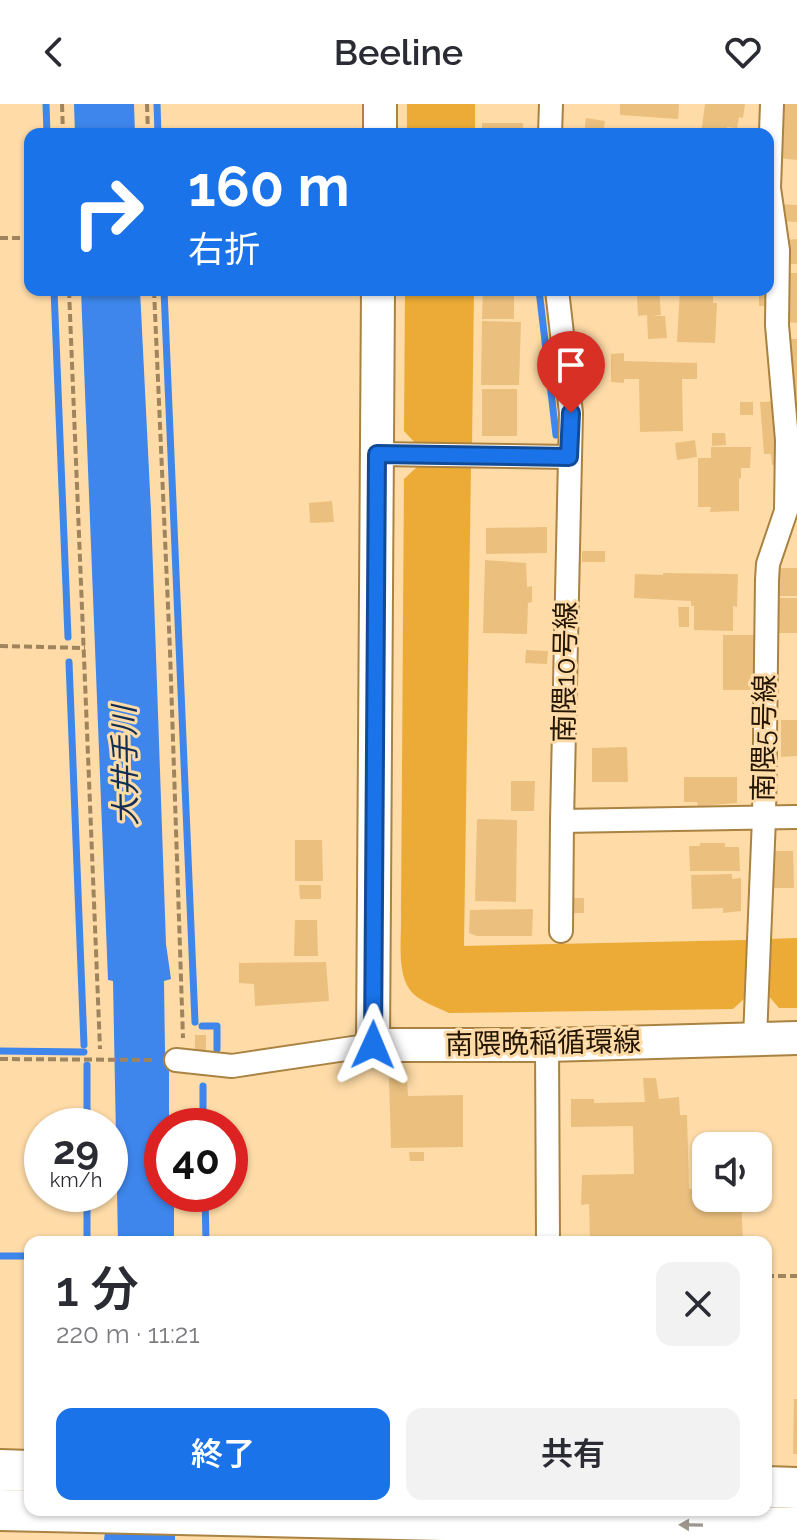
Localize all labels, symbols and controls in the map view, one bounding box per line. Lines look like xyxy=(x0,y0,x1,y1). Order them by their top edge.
icon: back xyxy=(32,30,76,74)
icon: heart xyxy=(721,30,765,74)
text: Beeline xyxy=(334,31,463,73)
text: 160 m xyxy=(188,153,350,219)
icon: right xyxy=(56,160,160,264)
text: 右折 xyxy=(188,228,260,270)
pin xyxy=(537,331,605,413)
icon: arrive xyxy=(549,343,593,387)
street label: 南隈10号線 xyxy=(547,601,583,743)
street label: 南隈5号線 xyxy=(746,674,782,802)
water label: 大井手川 xyxy=(106,703,144,826)
position arrow xyxy=(331,1003,415,1087)
street label: 南隈晩稲循環線 xyxy=(445,1025,641,1061)
speed limit sign: 40 xyxy=(144,1108,248,1212)
text: 29 xyxy=(53,1126,99,1173)
map controls xyxy=(692,1132,772,1212)
button: sound xyxy=(692,1132,772,1212)
text: km/h xyxy=(50,1168,102,1192)
text: 1 分 xyxy=(56,1261,138,1317)
button: close xyxy=(656,1262,740,1346)
text: 220 m · 11:21 xyxy=(56,1319,200,1349)
button: 終了 xyxy=(56,1408,390,1500)
button: 共有 xyxy=(406,1408,740,1500)
one-way arrow xyxy=(678,1519,703,1532)

